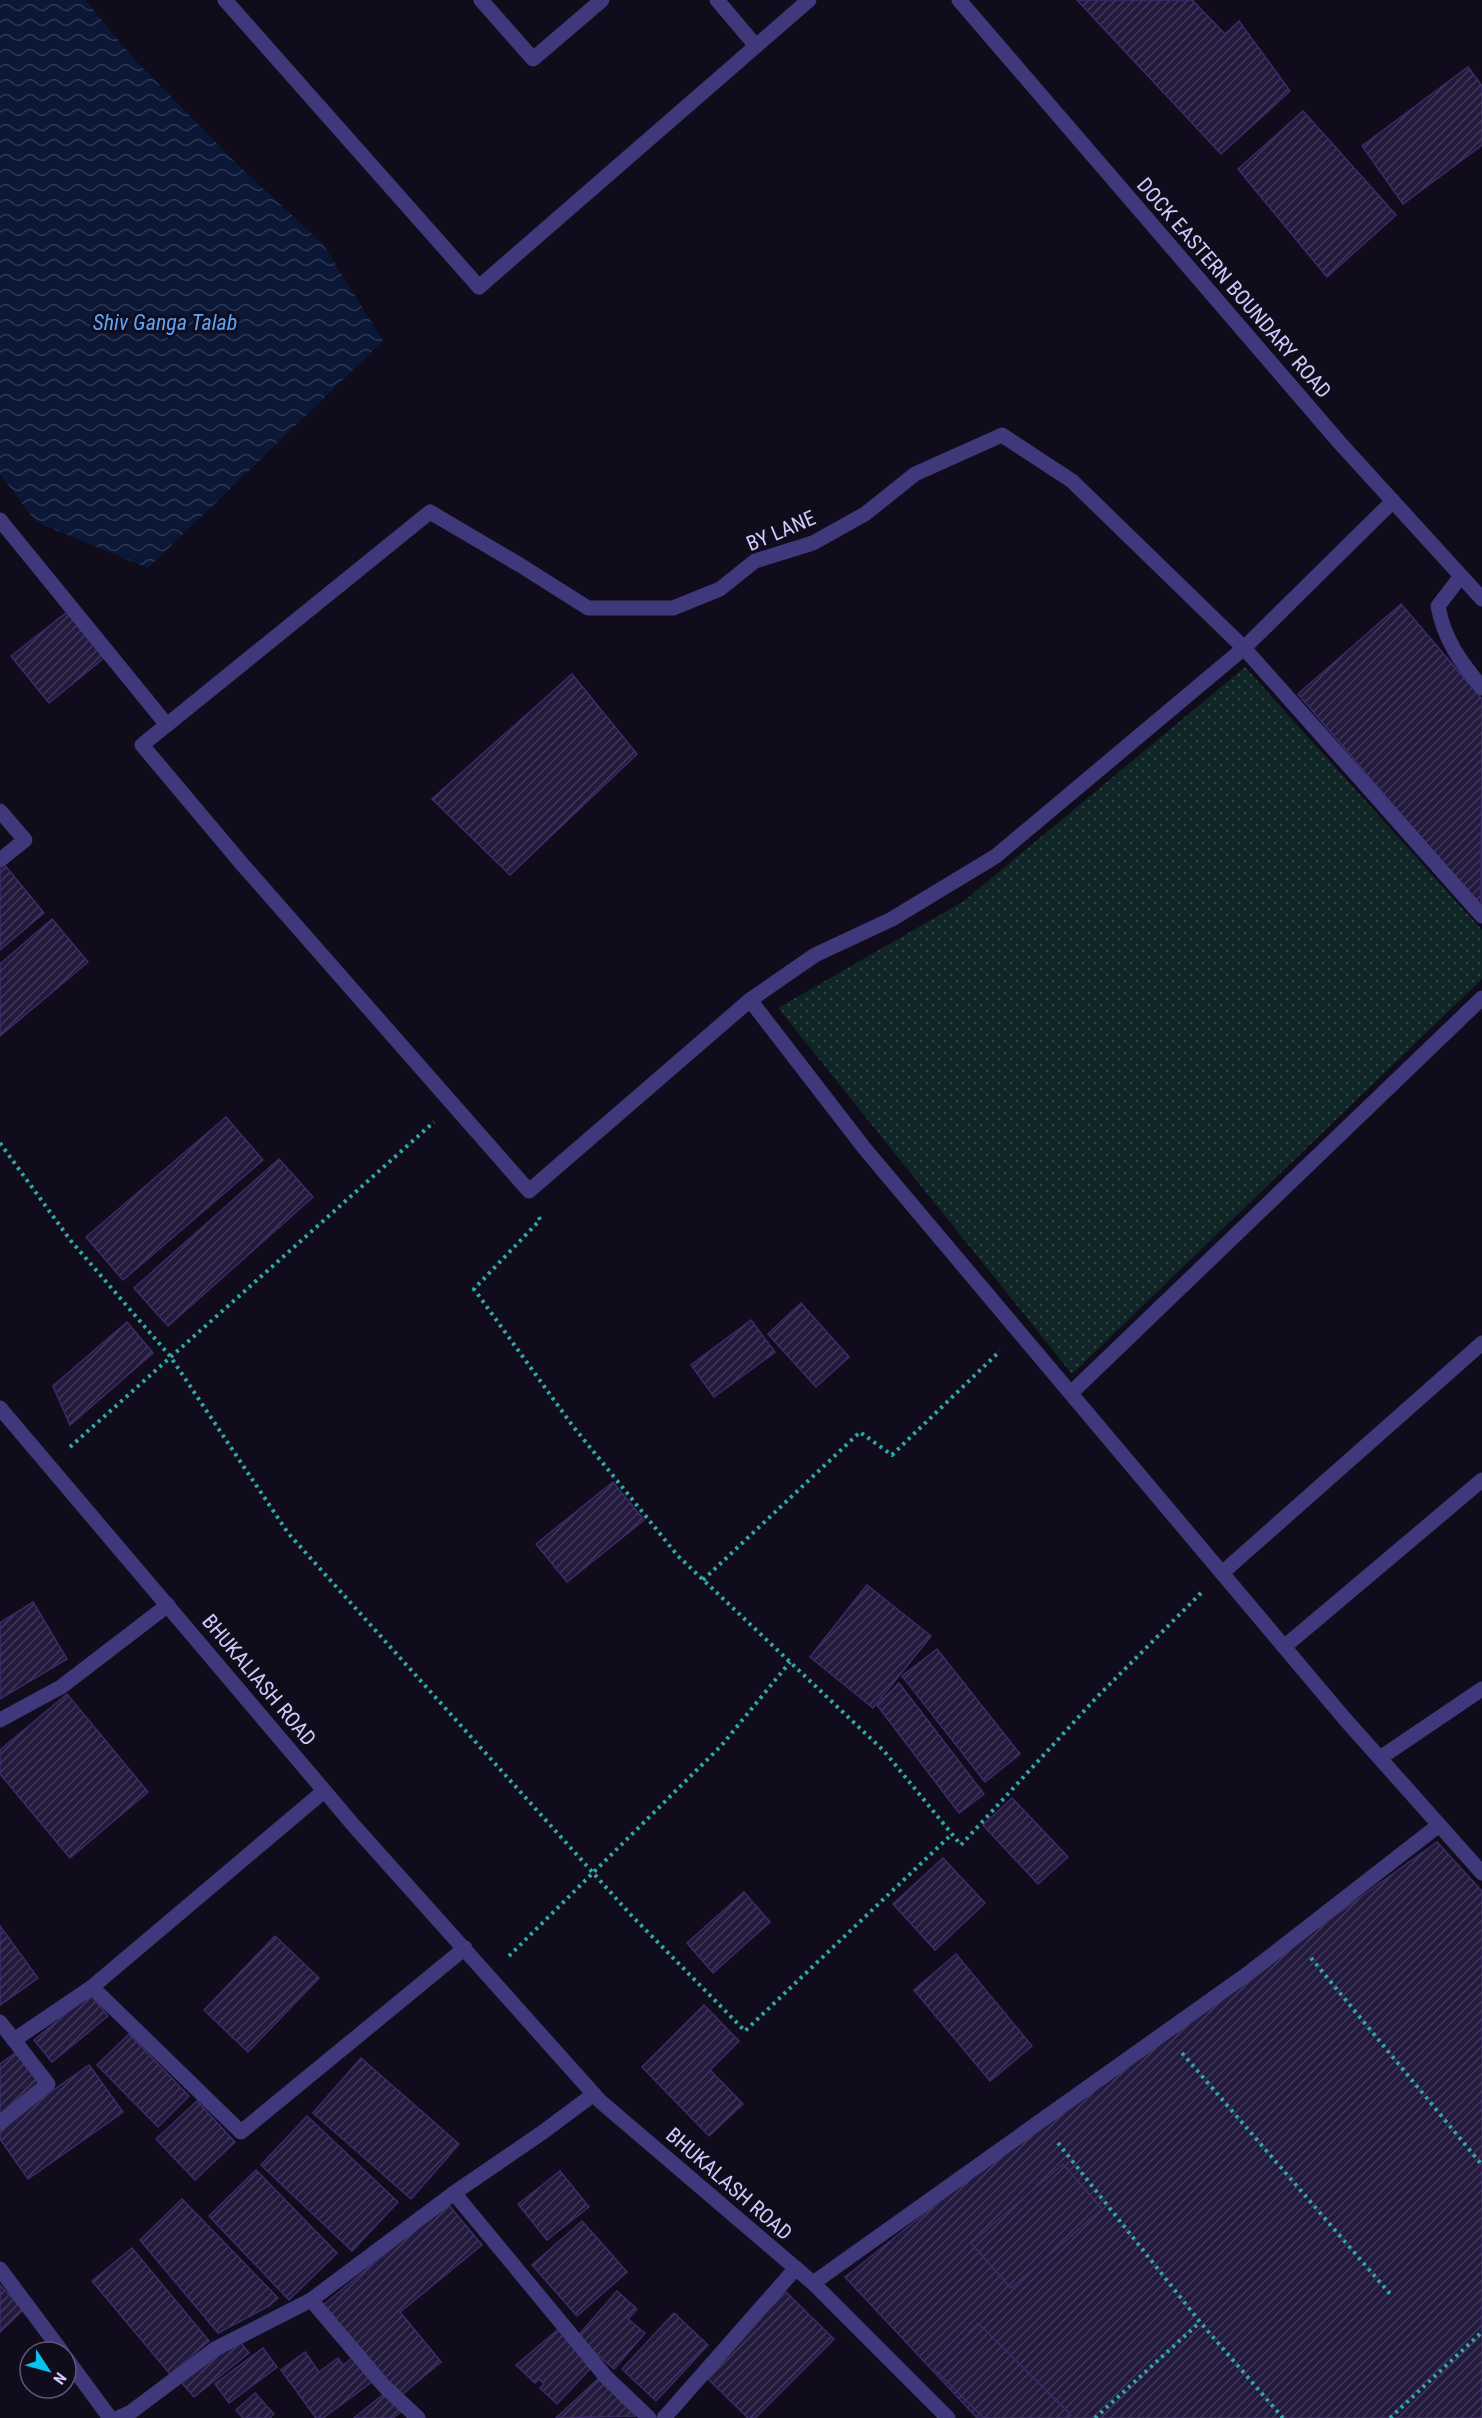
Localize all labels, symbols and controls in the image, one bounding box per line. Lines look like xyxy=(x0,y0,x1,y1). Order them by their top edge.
street label: DOCK EASTERN BOUNDARY ROAD xyxy=(1132,173,1336,403)
water label: Shiv Ganga Talab xyxy=(93,310,237,335)
street label: BY LANE xyxy=(743,506,819,556)
street label: BHUKALIASH ROAD xyxy=(197,1610,321,1750)
street label: BHUKALASH ROAD xyxy=(661,2123,797,2245)
north arrow xyxy=(18,2340,78,2400)
text: N xyxy=(49,2369,70,2388)

